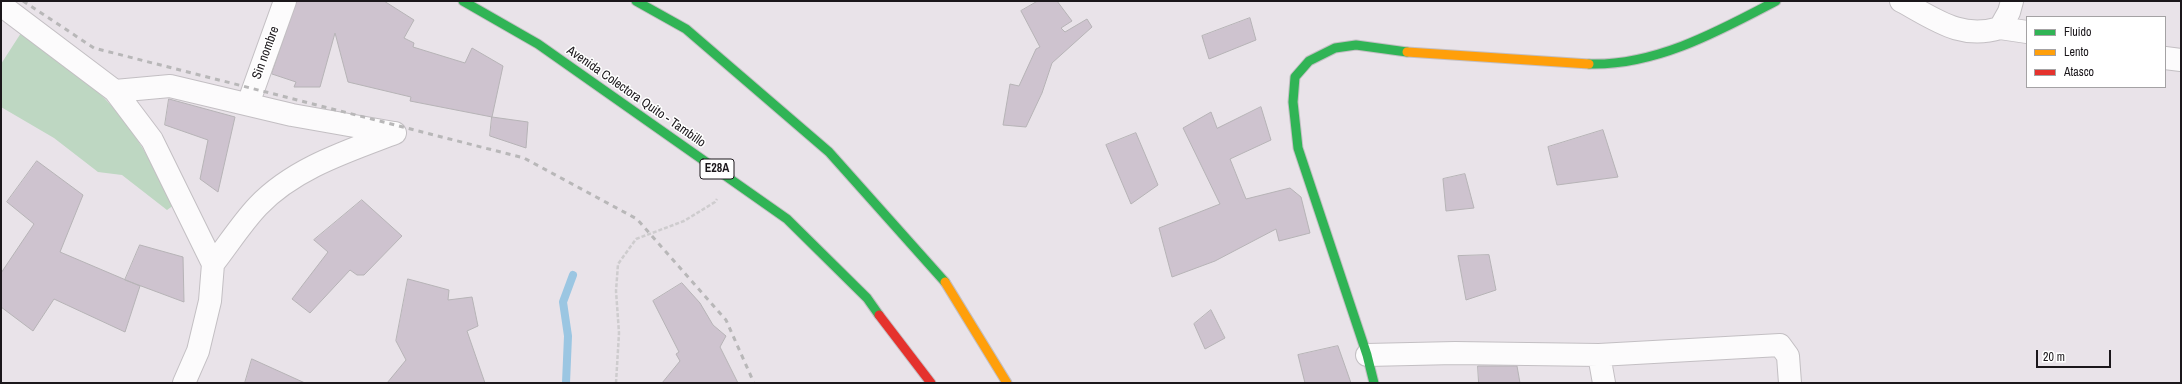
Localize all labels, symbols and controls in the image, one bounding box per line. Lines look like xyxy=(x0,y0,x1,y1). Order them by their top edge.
legend xyxy=(2026,16,2166,88)
street label: Sin nombre xyxy=(249,24,283,82)
text: Fluido xyxy=(2064,24,2091,40)
street label: Avenida Colectora Quito - Tambillo xyxy=(564,43,708,151)
text: Lento xyxy=(2064,44,2089,60)
text: Atasco xyxy=(2064,64,2094,80)
road number: E28A xyxy=(700,159,734,179)
scale bar xyxy=(2038,342,2113,368)
text: 20 m xyxy=(2043,349,2065,365)

